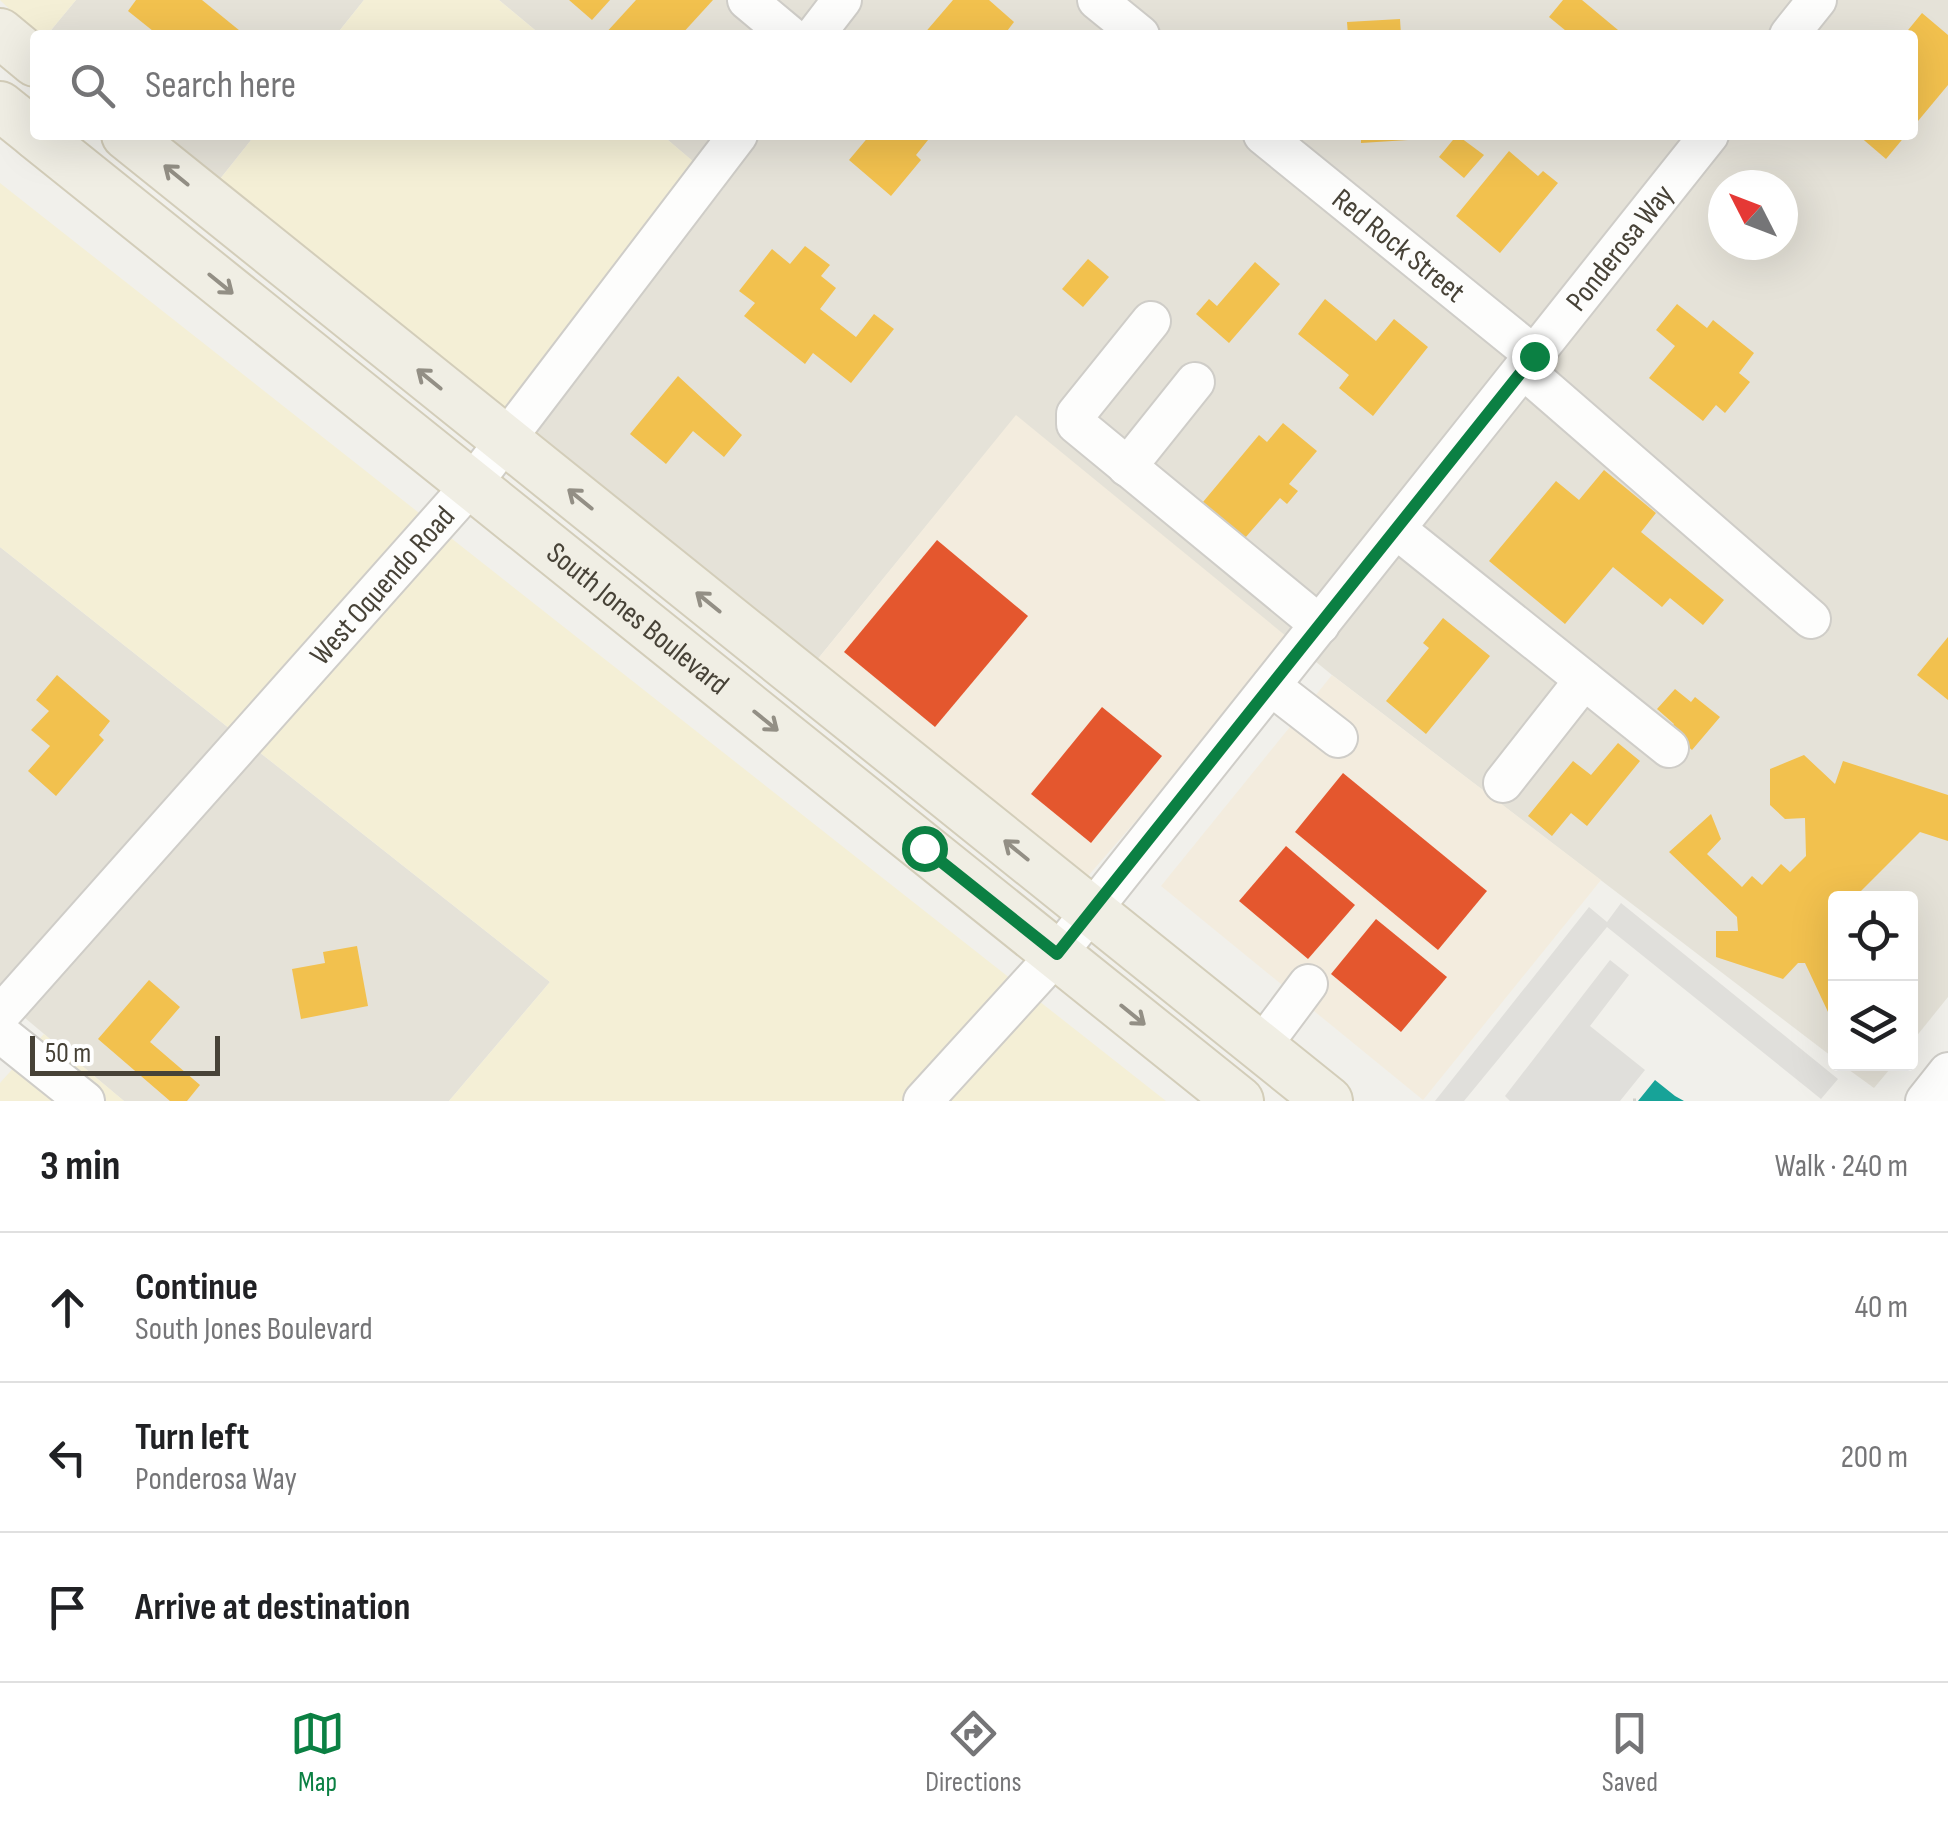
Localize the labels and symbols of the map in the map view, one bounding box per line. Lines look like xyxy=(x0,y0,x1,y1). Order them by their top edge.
one-way arrow xyxy=(164,164,190,186)
north arrow xyxy=(1708,170,1798,260)
street label: Ponderosa Way xyxy=(1559,177,1682,319)
street label: Red Rock Street xyxy=(1325,182,1472,311)
one-way arrow xyxy=(208,273,234,295)
route end xyxy=(1512,334,1558,380)
one-way arrow xyxy=(417,368,443,390)
one-way arrow xyxy=(567,488,593,510)
street label: West Oquendo Road xyxy=(303,499,463,673)
street label: South Jones Boulevard xyxy=(539,535,735,703)
one-way arrow xyxy=(695,591,721,613)
one-way arrow xyxy=(752,710,779,731)
route start xyxy=(902,826,948,872)
one-way arrow xyxy=(1003,839,1029,861)
one-way arrow xyxy=(1119,1004,1146,1025)
scale bar xyxy=(30,1031,220,1076)

